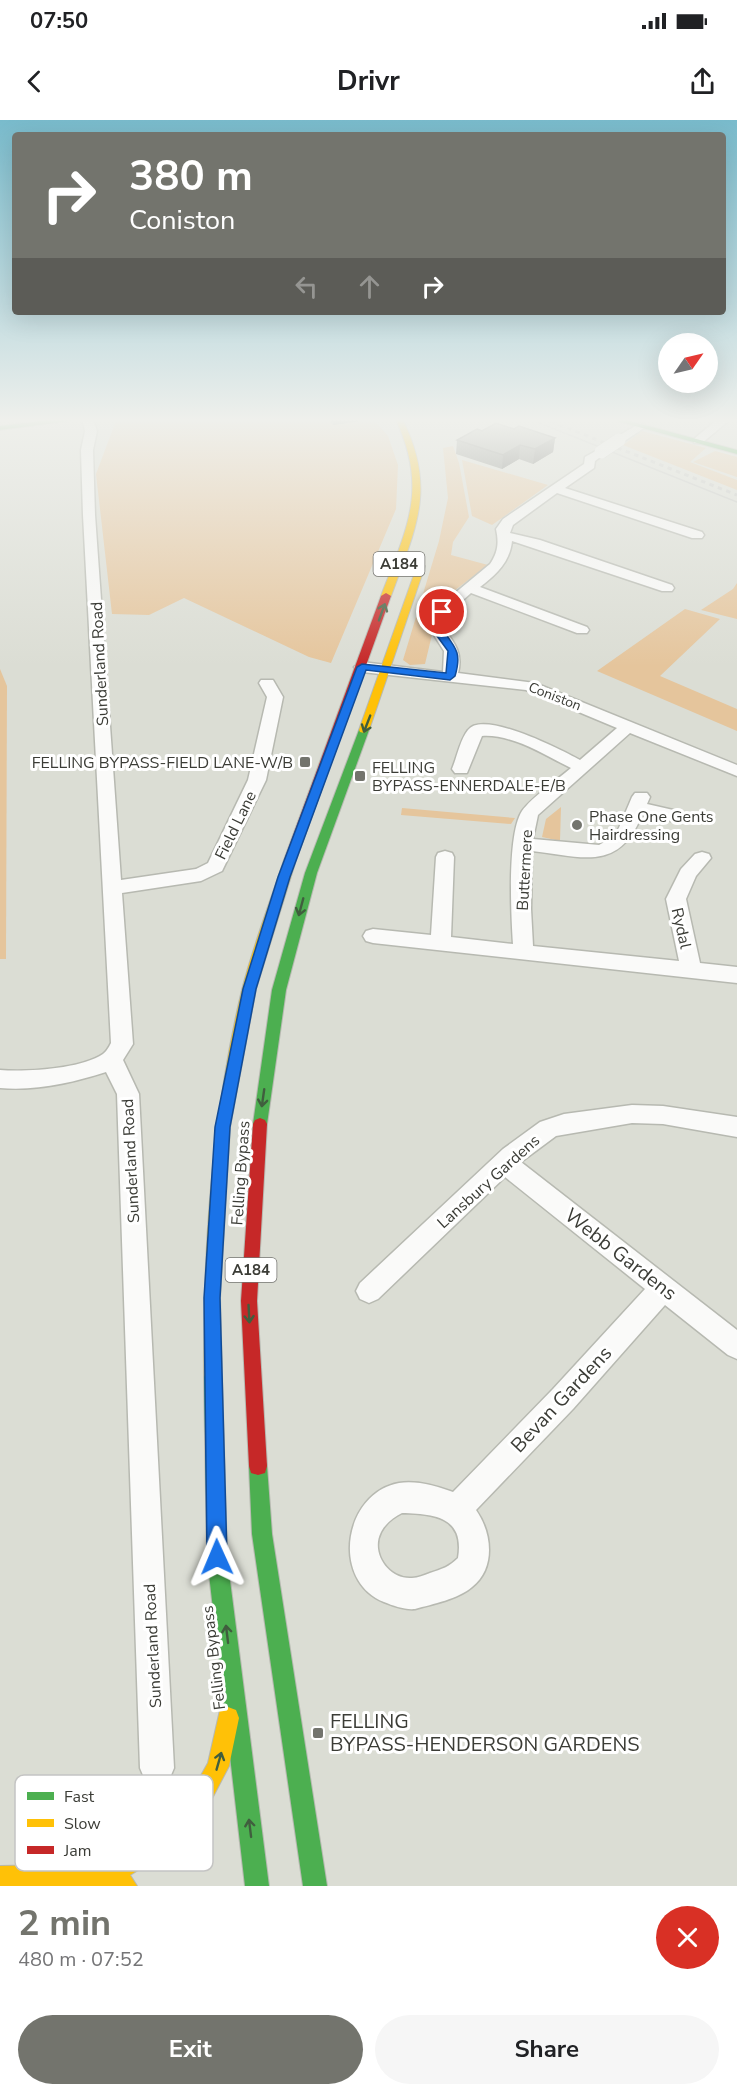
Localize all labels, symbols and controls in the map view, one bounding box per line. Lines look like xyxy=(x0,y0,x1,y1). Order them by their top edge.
text: 07:50 xyxy=(30,6,88,36)
text: Drivr xyxy=(337,63,400,100)
icon: back xyxy=(18,65,51,98)
icon: share xyxy=(686,65,719,98)
text: 380 m xyxy=(129,148,253,205)
icon: right xyxy=(30,156,108,234)
text: Coniston xyxy=(129,202,235,239)
icon: left xyxy=(290,270,323,303)
icon: ahead xyxy=(353,270,386,303)
icon: right xyxy=(416,270,449,303)
north arrow xyxy=(658,333,718,393)
map controls xyxy=(658,333,718,393)
road number: A184 xyxy=(374,552,424,576)
pin xyxy=(416,586,467,637)
icon: arrive xyxy=(425,595,458,628)
street label: Sunderland Road xyxy=(86,601,114,727)
one-way arrow xyxy=(377,603,388,622)
street label: Coniston xyxy=(526,678,584,715)
one-way arrow xyxy=(360,714,371,733)
place label: FELLING BYPASS-FIELD LANE-W/B xyxy=(32,752,293,774)
marker: FELLING BYPASS-FIELD LANE-W/B xyxy=(298,755,312,769)
place label: FELLING BYPASS-ENNERDALE-E/B xyxy=(372,757,566,797)
marker: FELLING BYPASS-ENNERDALE-E/B xyxy=(353,769,367,783)
street label: Field Lane xyxy=(210,787,262,863)
place label: Phase One Gents Hairdressing xyxy=(589,806,714,846)
marker: Phase One Gents Hairdressing xyxy=(570,818,584,832)
street label: Buttermere xyxy=(512,829,538,911)
one-way arrow xyxy=(295,898,307,917)
street label: Rydal xyxy=(666,906,696,951)
one-way arrow xyxy=(257,1088,268,1108)
street label: Sunderland Road xyxy=(117,1098,145,1224)
street label: Felling Bypass xyxy=(226,1120,256,1226)
street label: Lansbury Gardens xyxy=(433,1130,545,1234)
street label: Webb Gardens xyxy=(559,1202,682,1307)
road number: A184 xyxy=(226,1258,276,1282)
one-way arrow xyxy=(244,1303,255,1323)
street label: Bevan Gardens xyxy=(505,1340,618,1459)
position arrow xyxy=(185,1525,249,1589)
street label: Sunderland Road xyxy=(139,1583,167,1709)
street label: Felling Bypass xyxy=(197,1604,231,1711)
one-way arrow xyxy=(221,1625,232,1645)
place label: FELLING BYPASS-HENDERSON GARDENS xyxy=(330,1708,640,1758)
marker: FELLING BYPASS-HENDERSON GARDENS xyxy=(311,1726,325,1740)
one-way arrow xyxy=(213,1752,225,1771)
legend xyxy=(15,1775,213,1871)
text: Fast xyxy=(64,1786,95,1808)
text: Slow xyxy=(64,1813,101,1835)
one-way arrow xyxy=(244,1818,255,1838)
text: Jam xyxy=(63,1840,91,1862)
text: 2 min xyxy=(18,1899,111,1948)
button: close xyxy=(656,1906,719,1969)
text: 480 m · 07:52 xyxy=(18,1946,144,1973)
button: Exit xyxy=(18,2015,363,2084)
button: Share xyxy=(375,2015,719,2084)

